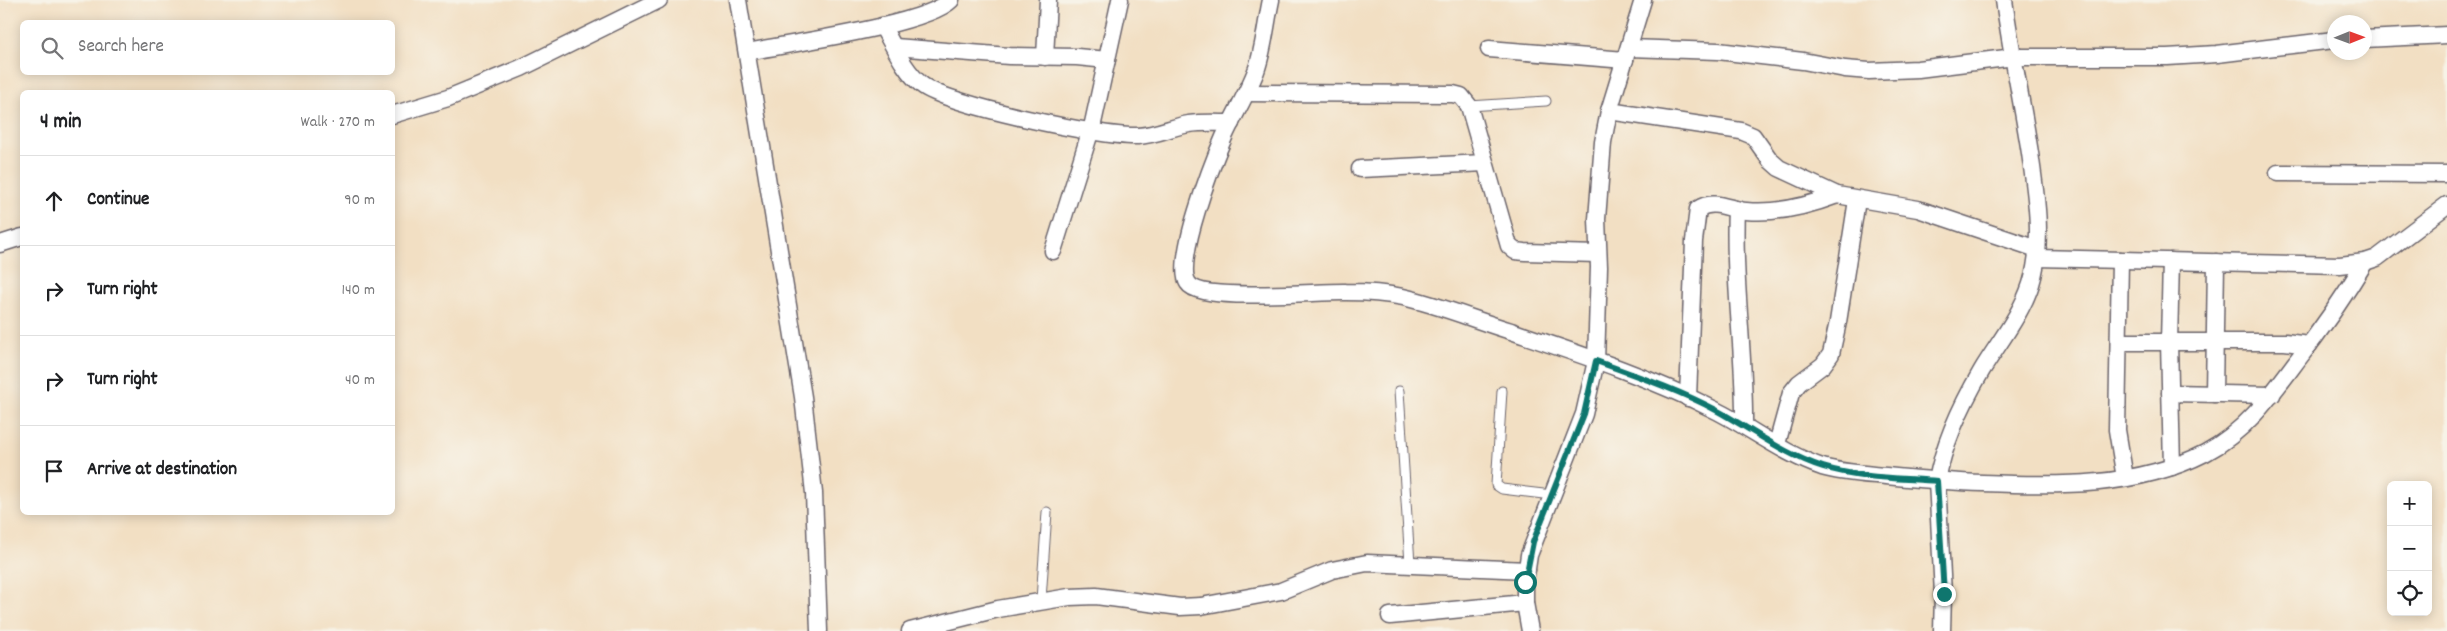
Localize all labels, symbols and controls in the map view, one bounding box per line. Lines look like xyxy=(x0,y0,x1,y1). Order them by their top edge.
north arrow xyxy=(2327,15,2372,60)
search box xyxy=(20,20,395,75)
icon: search xyxy=(38,34,66,62)
text: Search here xyxy=(78,34,164,61)
text: 4 min xyxy=(40,108,82,138)
text: Walk · 270 m xyxy=(300,111,375,134)
icon: ahead xyxy=(40,187,68,215)
text: Continue xyxy=(87,187,149,214)
text: 90 m xyxy=(344,189,375,212)
icon: right xyxy=(40,277,68,305)
text: Turn right xyxy=(87,277,158,304)
text: 140 m xyxy=(341,279,375,302)
icon: right xyxy=(40,367,68,395)
text: Turn right xyxy=(87,367,158,394)
text: 40 m xyxy=(345,369,375,392)
icon: arrive xyxy=(40,457,68,485)
text: Arrive at destination xyxy=(87,457,237,484)
map controls xyxy=(2387,481,2432,616)
button: + xyxy=(2387,481,2432,526)
button: − xyxy=(2387,526,2432,571)
route start xyxy=(1514,571,1537,594)
button: locate xyxy=(2387,571,2432,616)
route end xyxy=(1933,583,1956,606)

